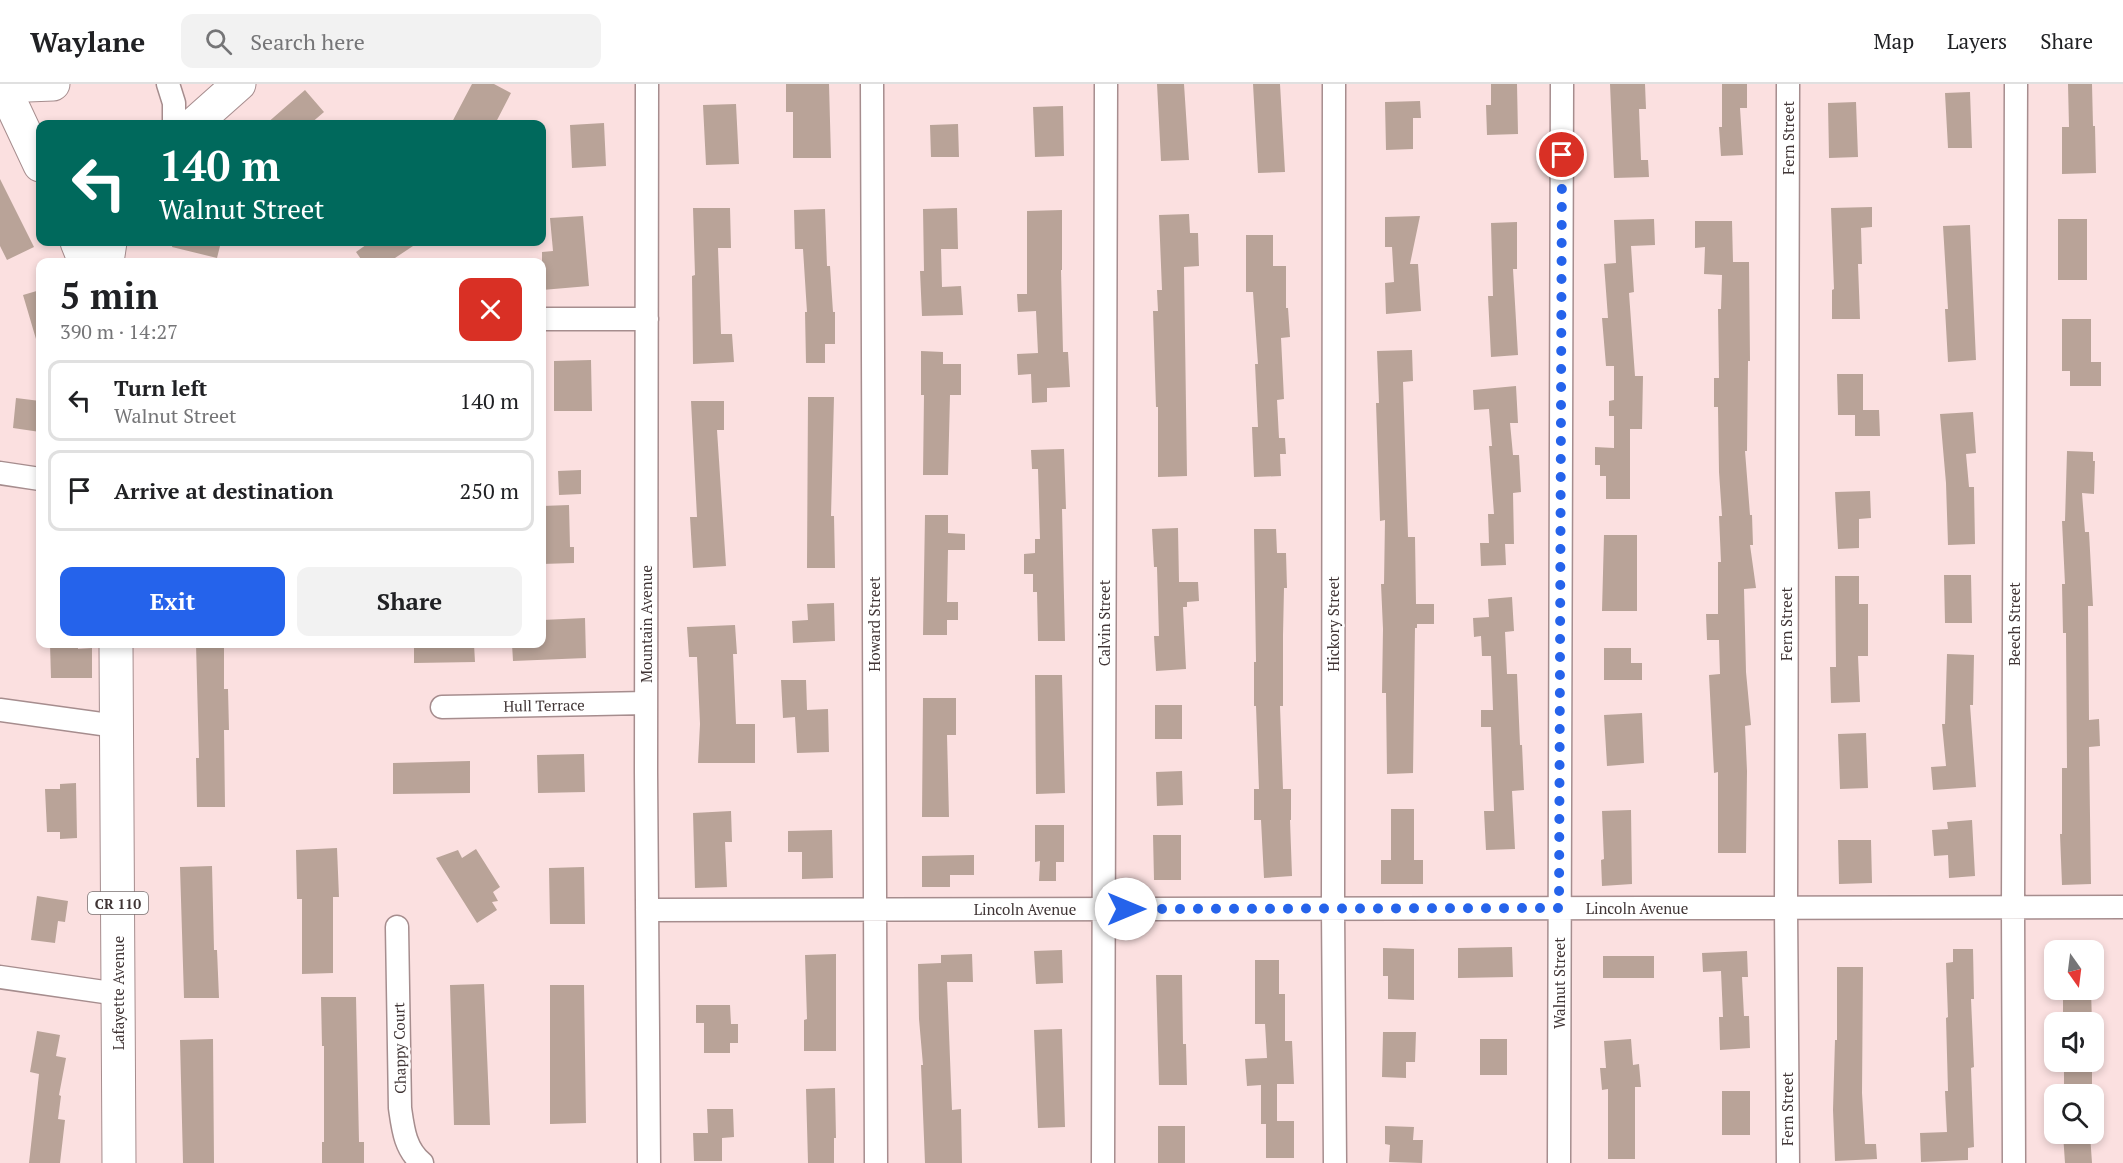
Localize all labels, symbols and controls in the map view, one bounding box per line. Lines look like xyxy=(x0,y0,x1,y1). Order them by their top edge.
search box xyxy=(181,14,601,68)
text: Waylane xyxy=(30,23,145,60)
icon: search xyxy=(202,25,235,58)
text: Search here xyxy=(250,27,365,56)
text: Map xyxy=(1873,27,1914,55)
text: Layers xyxy=(1947,27,2007,55)
text: Share xyxy=(2040,27,2093,55)
street label: Fern Street xyxy=(1778,101,1798,175)
pin xyxy=(1536,129,1587,180)
text: 140 m xyxy=(159,137,280,193)
icon: arrive xyxy=(1545,138,1578,171)
icon: left xyxy=(60,144,138,222)
text: Walnut Street xyxy=(159,191,324,227)
text: 5 min xyxy=(60,272,158,319)
button: close xyxy=(459,278,522,341)
text: 390 m · 14:27 xyxy=(60,318,178,345)
text: Turn left xyxy=(114,373,207,402)
icon: left xyxy=(63,384,96,417)
text: 140 m xyxy=(459,386,519,415)
text: Walnut Street xyxy=(114,402,237,429)
icon: arrive xyxy=(63,474,96,507)
text: Arrive at destination xyxy=(114,476,333,505)
text: 250 m xyxy=(459,476,519,505)
street label: Mountain Avenue xyxy=(636,565,656,683)
button: Exit xyxy=(60,567,285,636)
button: Share xyxy=(297,567,522,636)
street label: Howard Street xyxy=(864,576,884,672)
street label: Hickory Street xyxy=(1323,576,1343,672)
street label: Calvin Street xyxy=(1094,579,1114,666)
street label: Beech Street xyxy=(2004,582,2024,666)
street label: Fern Street xyxy=(1776,587,1796,661)
street label: Hull Terrace xyxy=(503,694,585,716)
position arrow xyxy=(1094,877,1158,941)
road number: CR 110 xyxy=(88,892,148,914)
street label: Lincoln Avenue xyxy=(1586,898,1688,918)
street label: Lincoln Avenue xyxy=(974,899,1076,919)
street label: Lafayette Avenue xyxy=(108,936,128,1050)
street label: Walnut Street xyxy=(1549,937,1569,1029)
north arrow xyxy=(2044,940,2104,1000)
map controls xyxy=(2044,940,2104,1144)
street label: Chappy Court xyxy=(388,1002,410,1094)
button: sound xyxy=(2044,1012,2104,1072)
street label: Fern Street xyxy=(1777,1072,1797,1146)
button: search xyxy=(2044,1084,2104,1144)

